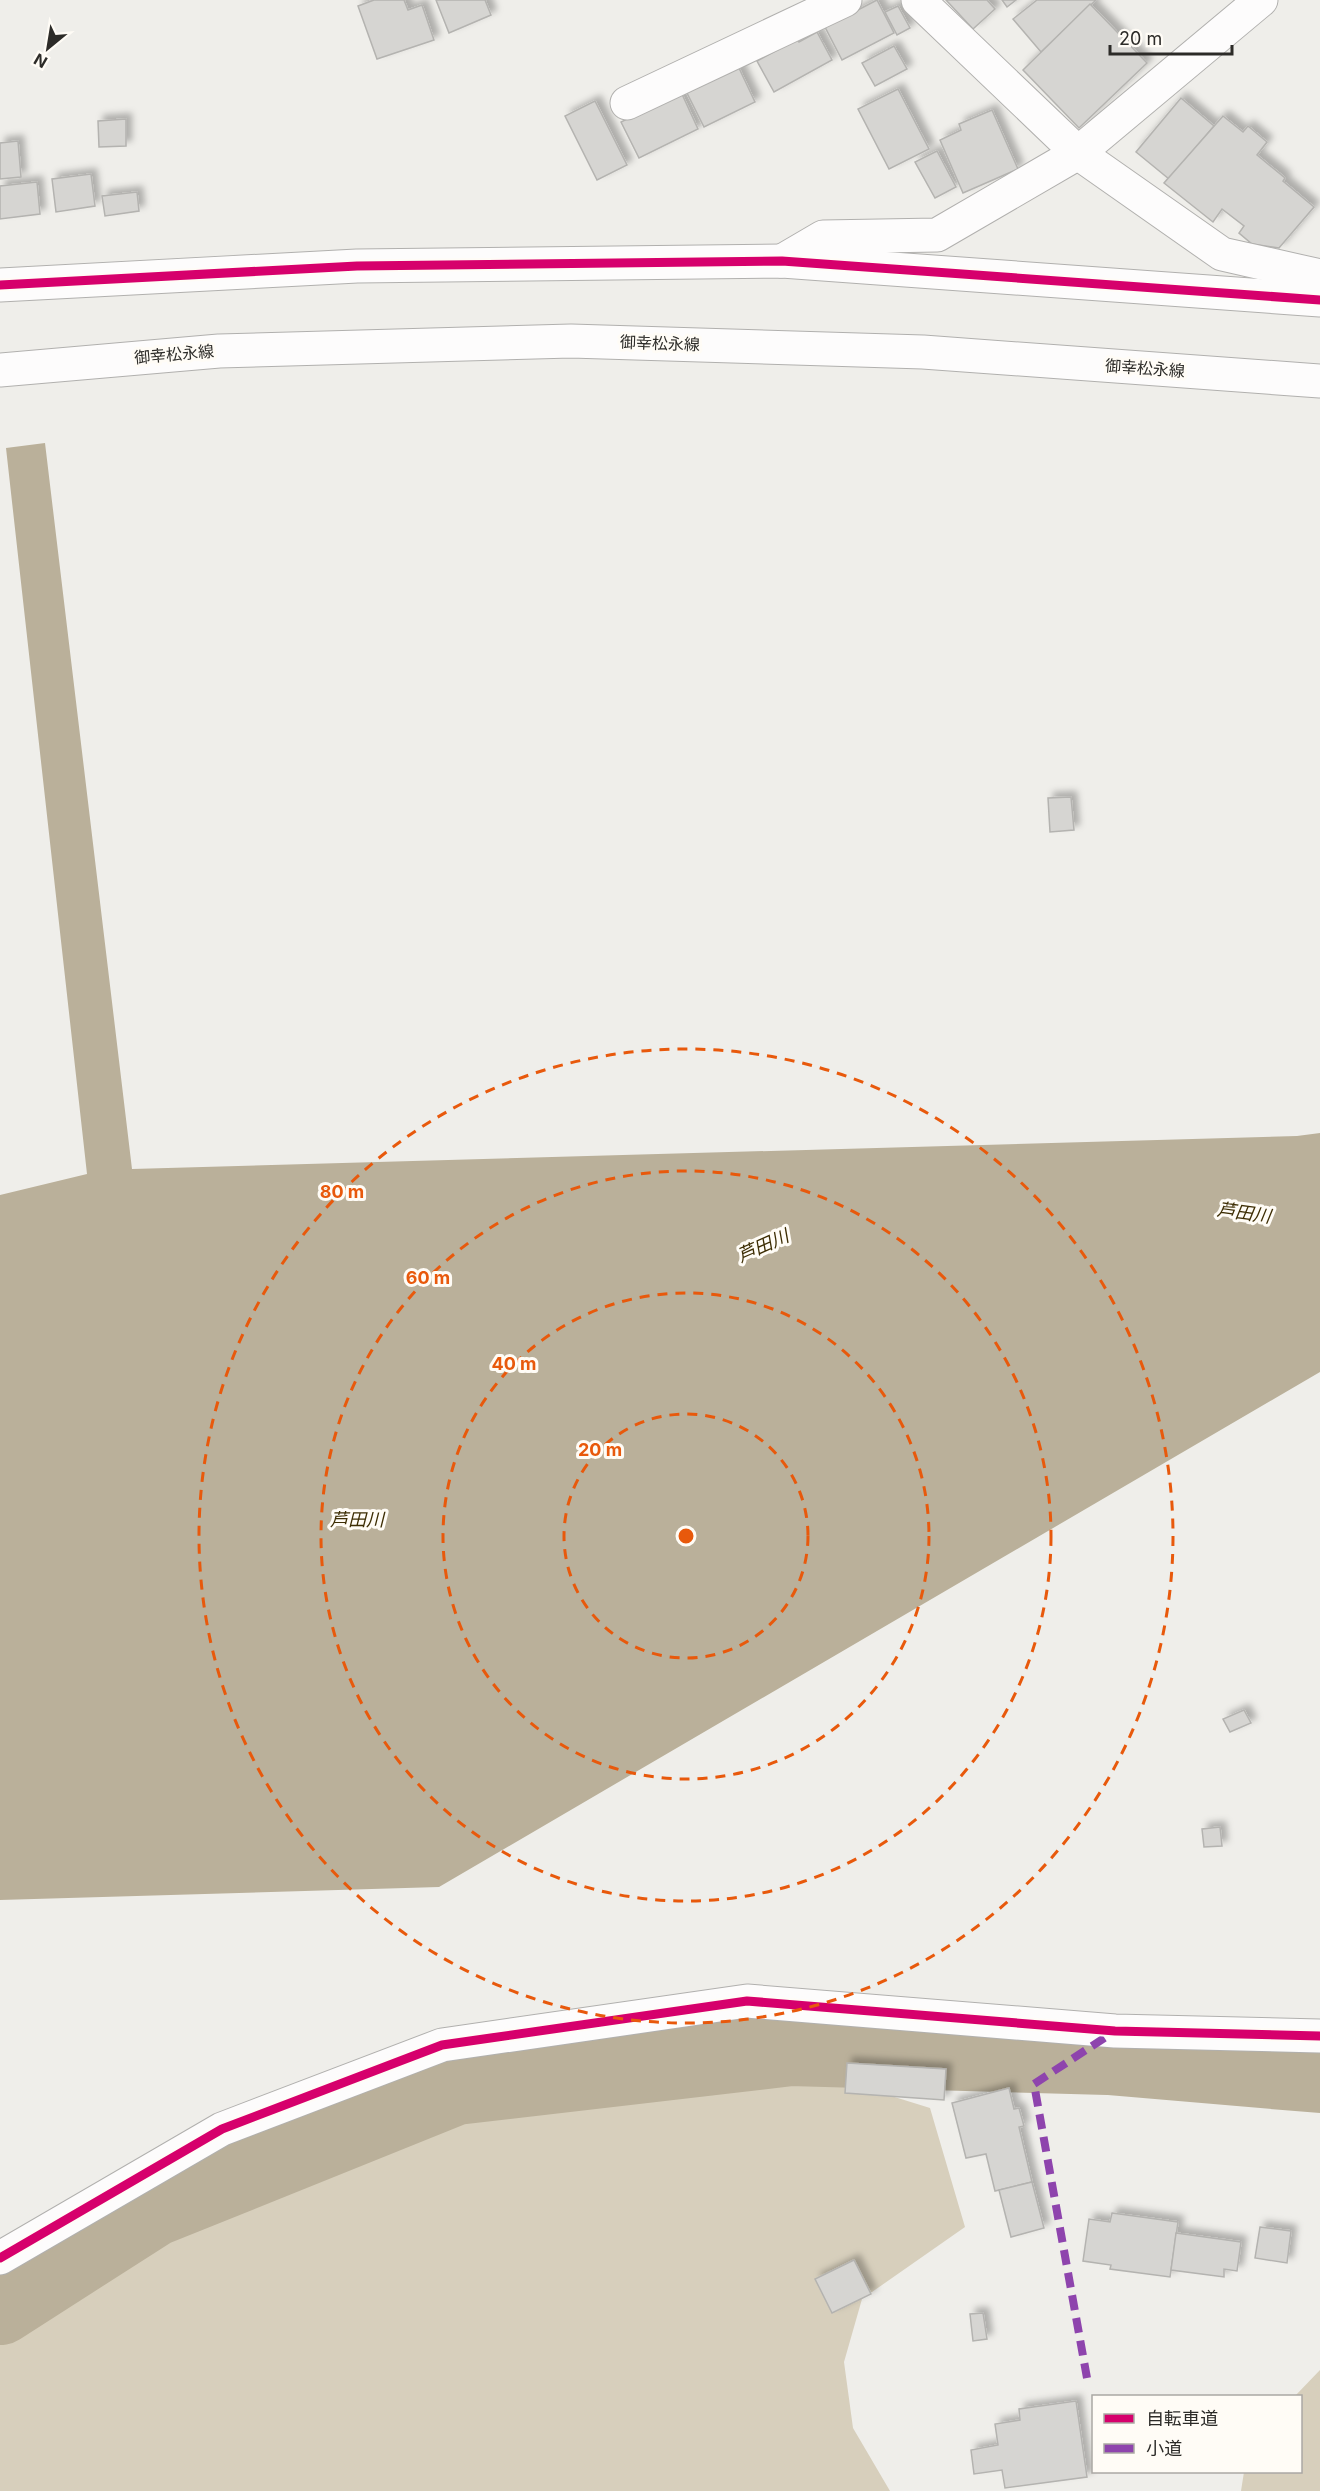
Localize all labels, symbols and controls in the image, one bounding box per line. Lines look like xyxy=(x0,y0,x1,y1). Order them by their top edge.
north arrow xyxy=(18,18,78,78)
scale bar xyxy=(1110,18,1232,56)
text: 20 m xyxy=(1119,28,1162,49)
text: N xyxy=(30,49,51,73)
street label: 御幸松永線 xyxy=(620,332,700,354)
street label: 御幸松永線 xyxy=(133,341,215,367)
street label: 御幸松永線 xyxy=(1104,355,1186,381)
text: 80 m xyxy=(320,1181,364,1202)
water label: 芦田川 xyxy=(1216,1198,1274,1227)
water label: 芦田川 xyxy=(734,1224,794,1266)
text: 60 m xyxy=(406,1267,450,1288)
text: 40 m xyxy=(492,1353,537,1374)
text: 20 m xyxy=(578,1439,622,1460)
water label: 芦田川 xyxy=(330,1509,386,1530)
centre of rings xyxy=(676,1526,696,1546)
legend xyxy=(1092,2395,1302,2473)
text: 自転車道 xyxy=(1146,2408,1218,2429)
text: 小道 xyxy=(1146,2438,1182,2459)

